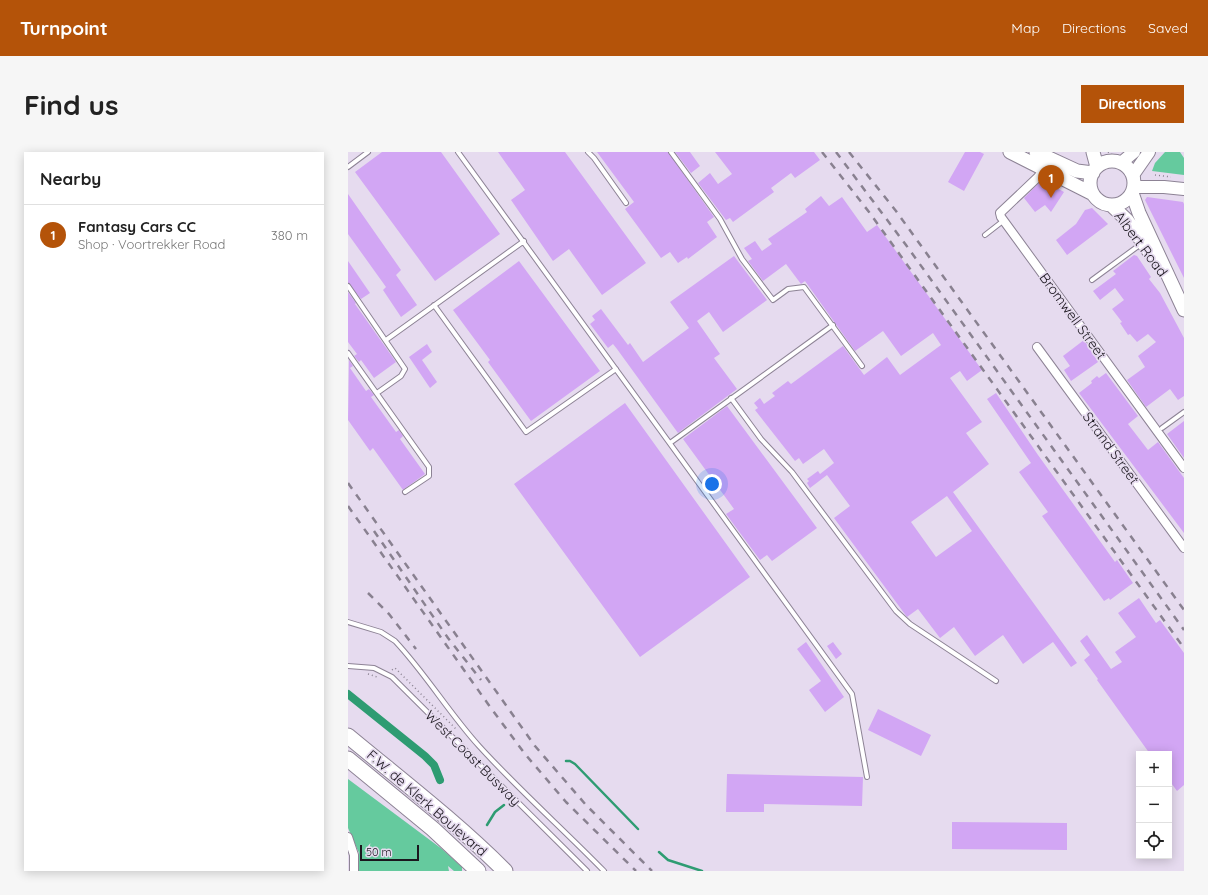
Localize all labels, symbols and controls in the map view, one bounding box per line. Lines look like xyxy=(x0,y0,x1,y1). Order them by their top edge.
text: Turnpoint xyxy=(20,16,108,40)
text: Map xyxy=(1011,19,1040,37)
text: Directions xyxy=(1062,19,1126,37)
text: Saved xyxy=(1148,19,1188,37)
button: Directions xyxy=(1081,85,1184,123)
text: Find us xyxy=(24,87,118,122)
pin: 1 xyxy=(1038,165,1064,198)
text: Nearby xyxy=(40,168,101,189)
street label: Albert Road xyxy=(1111,208,1171,280)
text: Fantasy Cars CC xyxy=(78,217,196,236)
text: 1 xyxy=(50,227,56,243)
text: 380 m xyxy=(271,227,308,243)
text: Shop · Voortrekker Road xyxy=(78,236,225,252)
street label: Bromwell Street xyxy=(1036,269,1111,363)
street label: Strand Street xyxy=(1079,408,1143,488)
your location xyxy=(702,474,722,494)
street label: West Coast Busway xyxy=(421,706,525,810)
street label: F.W. de Klerk Boulevard xyxy=(363,746,491,860)
map controls xyxy=(1136,751,1172,859)
button: + xyxy=(1136,751,1172,787)
button: − xyxy=(1136,787,1172,823)
button: locate xyxy=(1136,823,1172,859)
scale bar xyxy=(360,843,419,862)
text: 50 m xyxy=(366,845,392,859)

